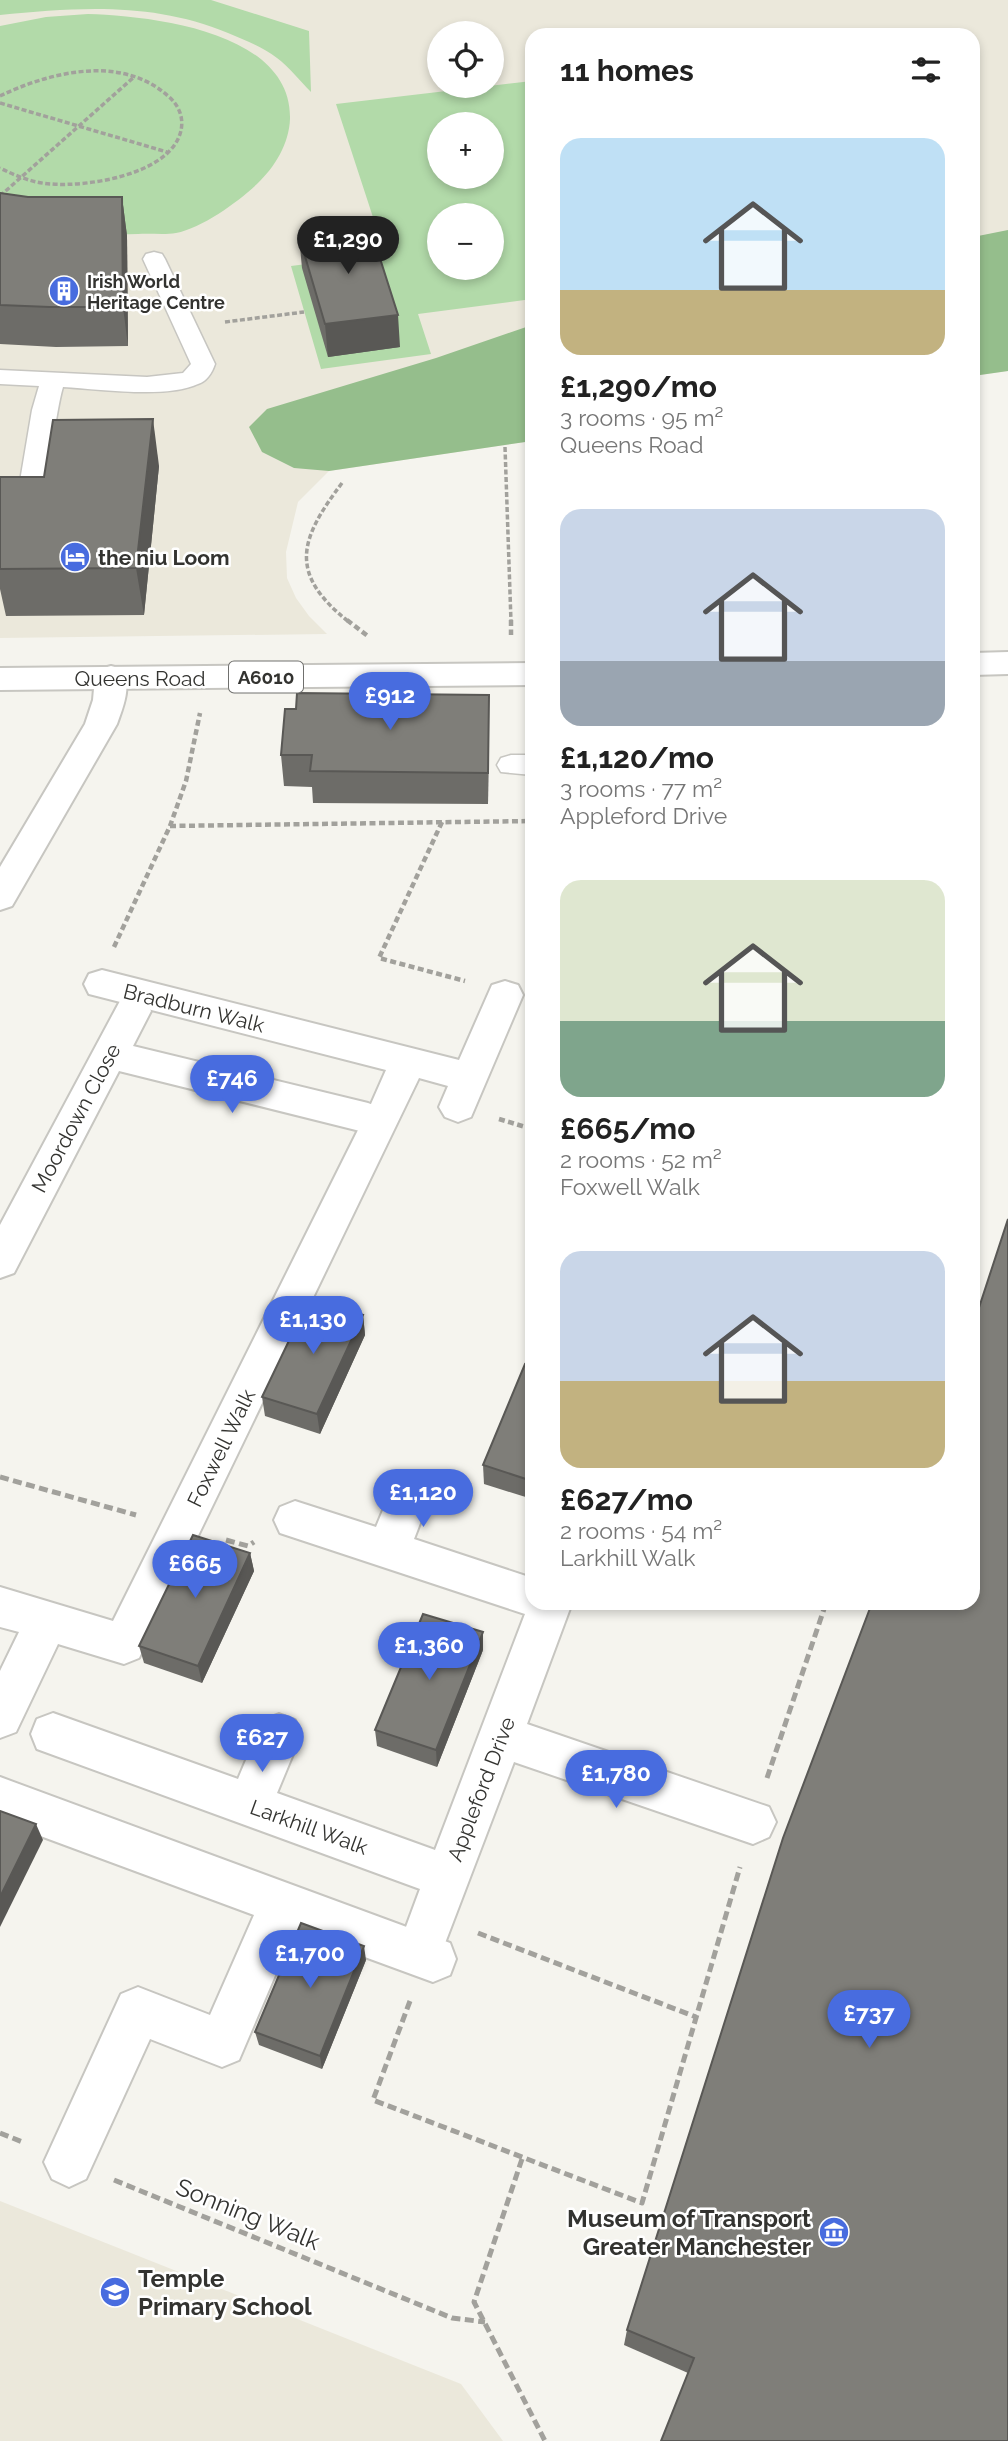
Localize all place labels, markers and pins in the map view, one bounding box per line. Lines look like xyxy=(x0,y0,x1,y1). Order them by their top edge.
pin: £1,290 xyxy=(291,216,405,276)
place label: Irish World Heritage Centre xyxy=(87,271,225,313)
building icon: Irish World Heritage Centre xyxy=(47,274,81,308)
hotel icon: the niu Loom xyxy=(58,540,92,574)
place label: the niu Loom xyxy=(98,545,230,570)
pin: £912 xyxy=(349,672,431,732)
pin: £746 xyxy=(191,1056,273,1115)
pin: £1,130 xyxy=(256,1296,370,1356)
pin: £1,120 xyxy=(366,1470,480,1529)
pin: £665 xyxy=(154,1540,236,1600)
pin: £1,360 xyxy=(372,1622,486,1682)
pin: £627 xyxy=(221,1714,303,1774)
pin: £1,780 xyxy=(559,1750,673,1810)
pin: £1,700 xyxy=(253,1930,367,1990)
pin: £737 xyxy=(828,1990,910,2050)
place label: Museum of Transport Greater Manchester xyxy=(567,2204,811,2261)
museum icon: Museum of Transport Greater Manchester xyxy=(817,2215,851,2249)
place label: Temple Primary School xyxy=(138,2264,312,2321)
school or university icon: Temple Primary School xyxy=(98,2275,132,2309)

